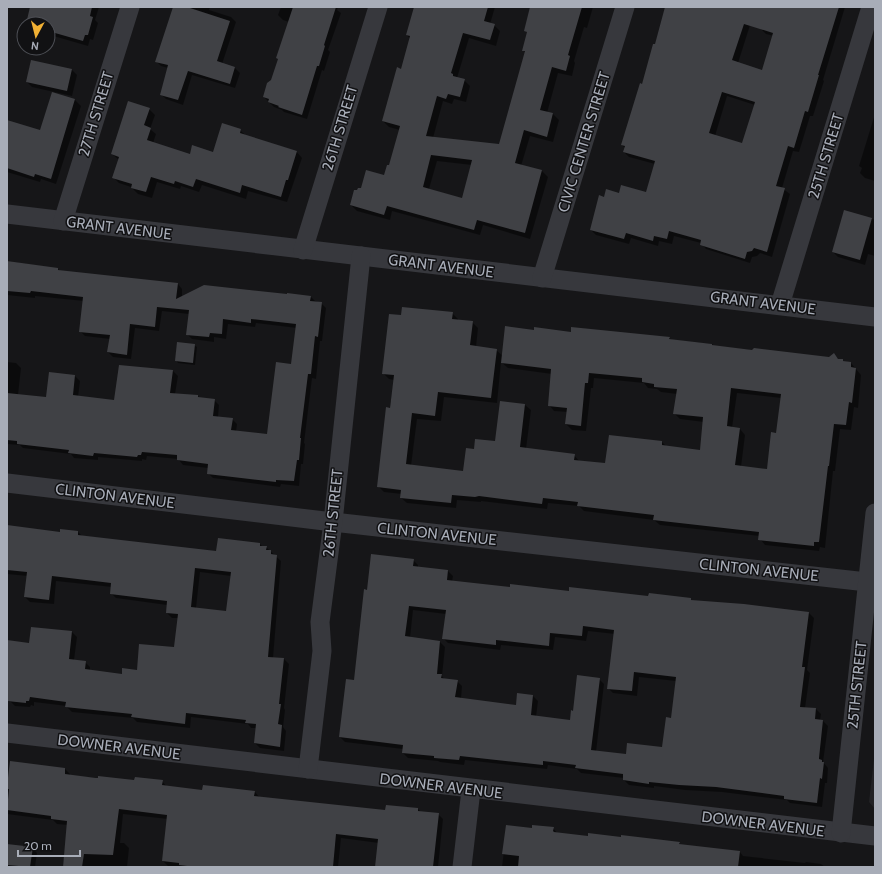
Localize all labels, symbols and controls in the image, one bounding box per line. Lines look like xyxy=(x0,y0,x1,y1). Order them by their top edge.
north arrow xyxy=(16,16,56,56)
text: N xyxy=(30,39,39,53)
street label: 27TH STREET xyxy=(75,69,117,159)
street label: CIVIC CENTER STREET xyxy=(554,70,614,214)
street label: 26TH STREET xyxy=(318,83,362,173)
street label: 25TH STREET xyxy=(804,111,848,201)
street label: GRANT AVENUE xyxy=(65,213,173,243)
street label: GRANT AVENUE xyxy=(387,251,495,281)
street label: GRANT AVENUE xyxy=(709,288,817,318)
street label: 26TH STREET xyxy=(319,468,347,558)
street label: CLINTON AVENUE xyxy=(54,480,176,512)
street label: CLINTON AVENUE xyxy=(376,519,498,549)
street label: CLINTON AVENUE xyxy=(698,555,820,585)
street label: 25TH STREET xyxy=(843,640,871,730)
street label: DOWNER AVENUE xyxy=(57,731,181,763)
street label: DOWNER AVENUE xyxy=(379,770,503,802)
street label: DOWNER AVENUE xyxy=(701,808,825,840)
scale bar xyxy=(18,832,80,858)
text: 20 m xyxy=(24,838,52,853)

